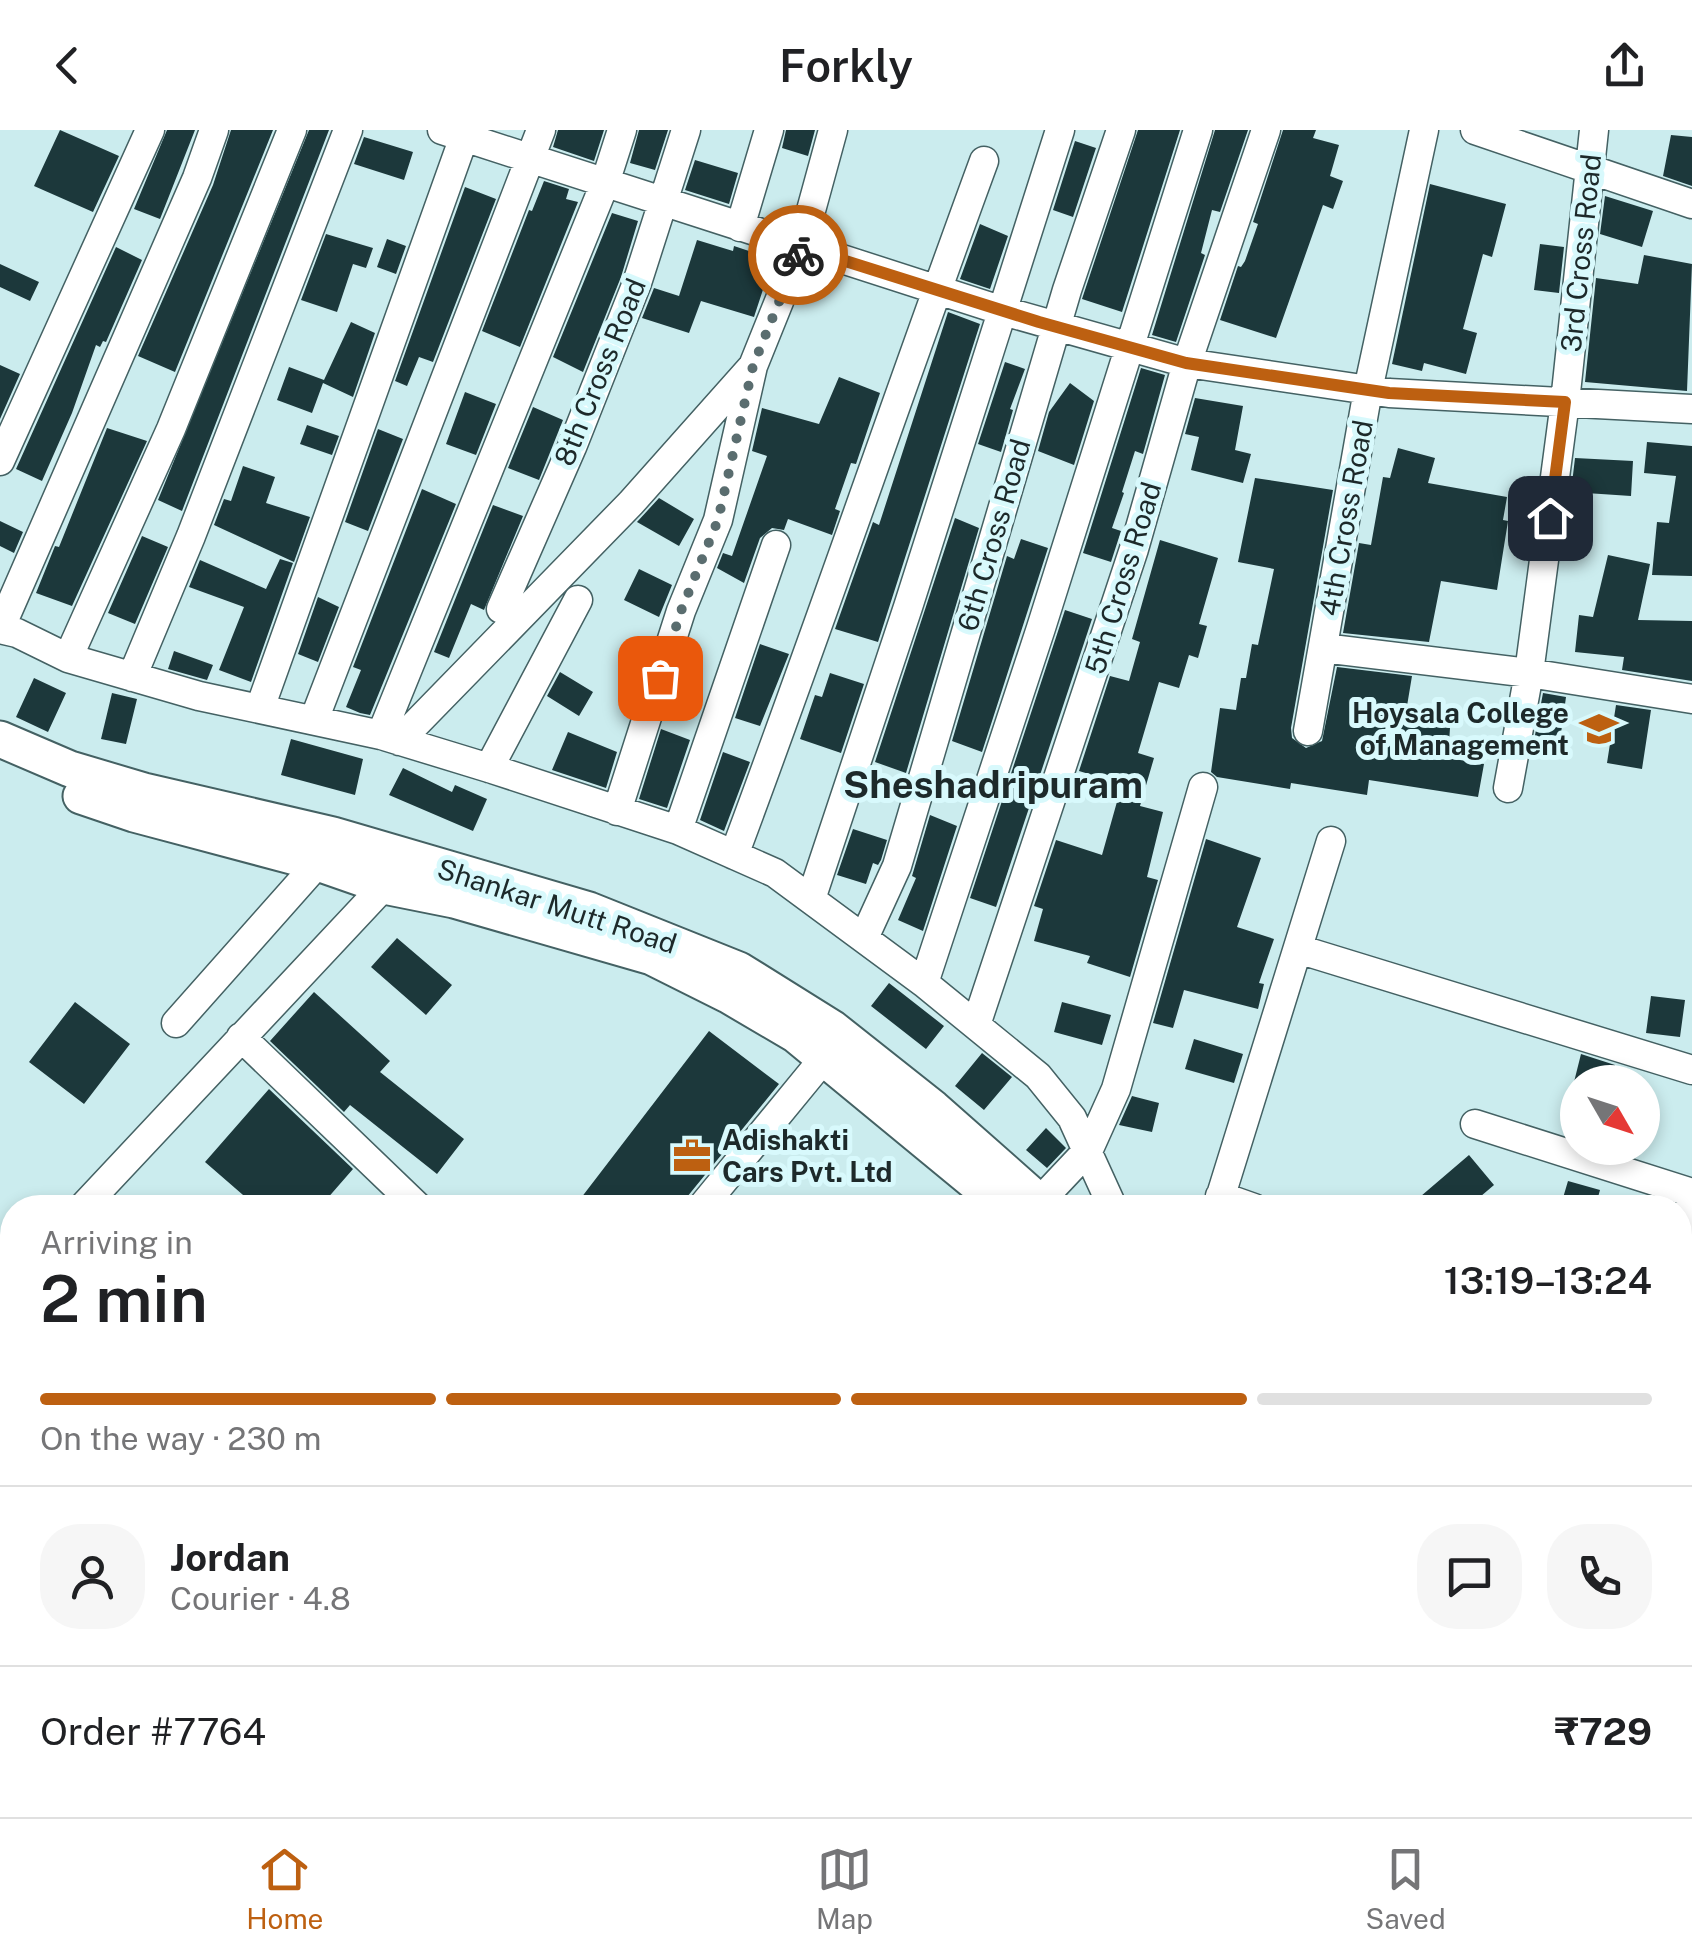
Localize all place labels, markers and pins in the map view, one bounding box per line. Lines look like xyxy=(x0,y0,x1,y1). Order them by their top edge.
pin xyxy=(1508,476,1593,561)
pin xyxy=(618,636,703,721)
place label: Hoysala College of Management xyxy=(1352,696,1569,761)
school or university icon: Hoysala College of Management xyxy=(1578,708,1620,750)
place label: Adishakti Cars Pvt. Ltd xyxy=(722,1123,893,1188)
office icon: Adishakti Cars Pvt. Ltd xyxy=(671,1135,713,1177)

